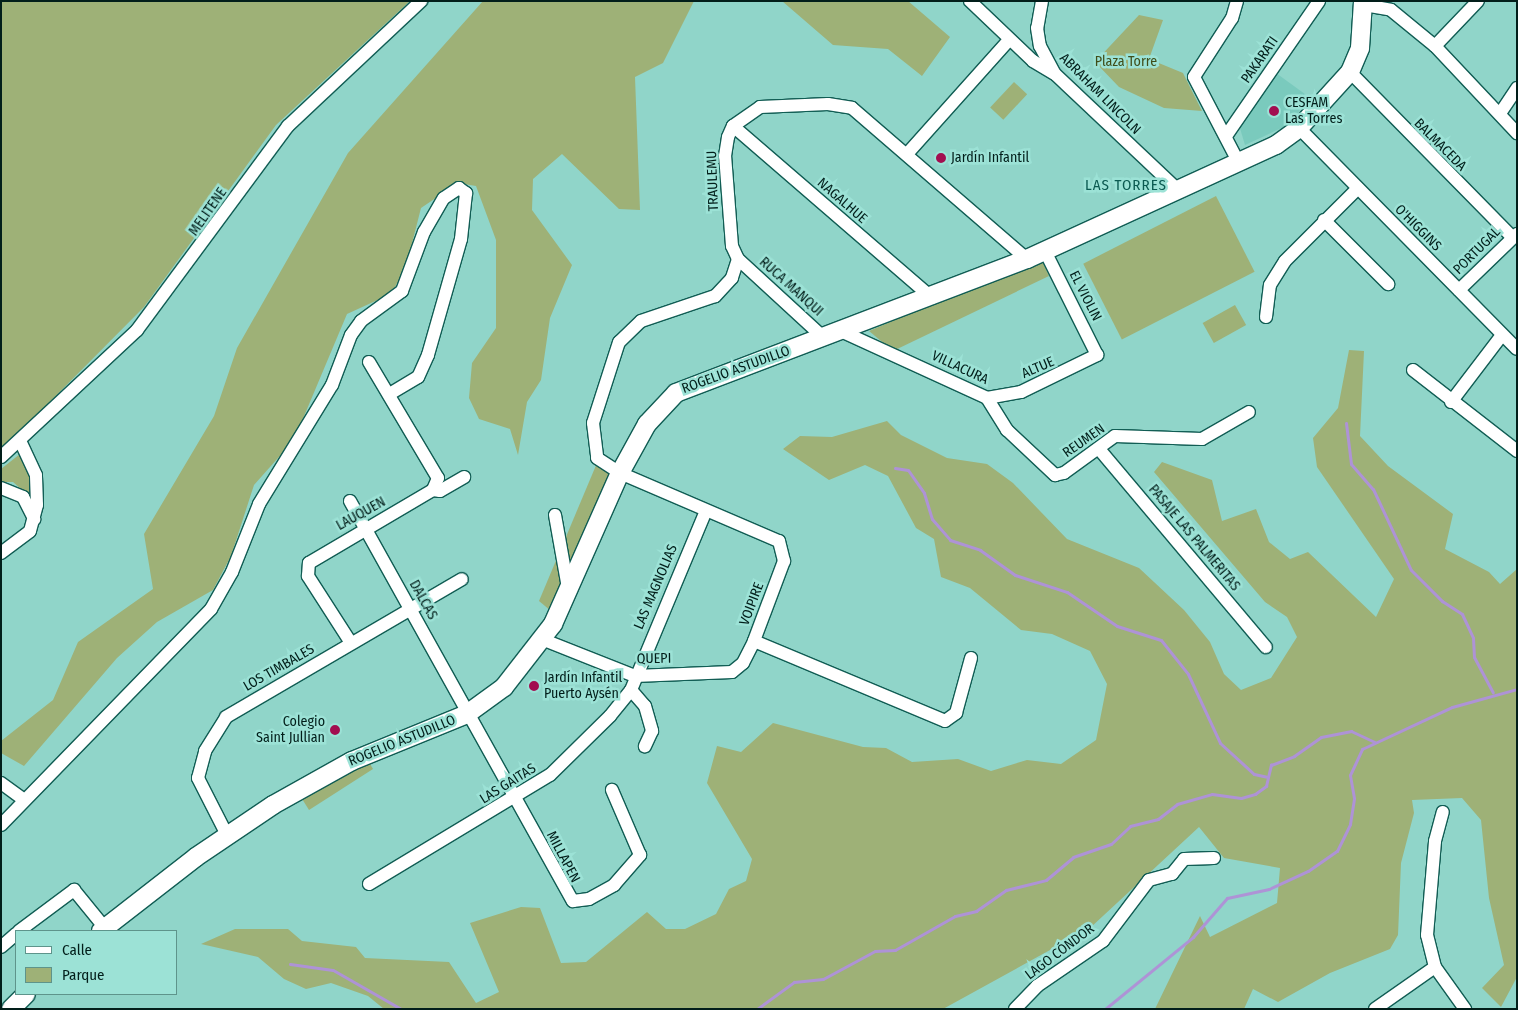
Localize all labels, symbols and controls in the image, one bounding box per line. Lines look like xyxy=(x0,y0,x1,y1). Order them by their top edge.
street label: PAKARATI xyxy=(1238,33,1282,87)
street label: ABRAHAM LINCOLN xyxy=(1056,50,1144,138)
park label: Plaza Torre xyxy=(1095,54,1157,70)
place label: CESFAM Las Torres xyxy=(1285,95,1342,128)
marker: CESFAM Las Torres xyxy=(1267,104,1281,118)
street label: BALMACEDA xyxy=(1410,115,1470,175)
street label: TRAULEMU xyxy=(704,150,722,212)
place label: Jardín Infantil xyxy=(951,150,1029,166)
marker: Jardín Infantil xyxy=(935,152,947,164)
street label: NAGALHUE xyxy=(814,175,870,227)
district label: LAS TORRES xyxy=(1084,177,1168,195)
street label: MELITENE xyxy=(185,185,231,239)
street label: O'HIGGINS xyxy=(1391,201,1445,255)
street label: PORTUGAL xyxy=(1450,224,1504,278)
street label: RUCA MANQUI xyxy=(756,254,826,320)
street label: EL VIOLIN xyxy=(1065,268,1105,324)
street label: ROGELIO ASTUDILLO xyxy=(680,343,792,397)
street label: VILLACURA xyxy=(929,348,991,388)
street label: ALTUE xyxy=(1019,354,1057,382)
street label: REUMEN xyxy=(1060,421,1108,461)
street label: PASAJE LAS PALMERITAS xyxy=(1145,482,1243,594)
street label: LAUQUEN xyxy=(333,494,389,534)
street label: LAS MAGNOLIAS xyxy=(631,542,681,632)
street label: DALCAS xyxy=(405,577,441,623)
street label: VOIPIRE xyxy=(736,580,768,628)
street label: LOS TIMBALES xyxy=(240,641,318,695)
street label: QUEPI xyxy=(637,650,671,668)
place label: Jardín Infantil Puerto Aysén xyxy=(544,670,622,702)
marker: Jardín Infantil Puerto Aysén xyxy=(528,680,540,692)
street label: ROGELIO ASTUDILLO xyxy=(346,712,458,770)
place label: Colegio Saint Jullian xyxy=(256,714,325,746)
marker: Colegio Saint Jullian xyxy=(329,724,341,736)
street label: LAS GAITAS xyxy=(477,760,539,808)
street label: MILLAPEN xyxy=(542,828,584,886)
street label: LAGO CÓNDOR xyxy=(1022,921,1098,983)
legend xyxy=(15,930,178,995)
text: Calle xyxy=(62,941,92,959)
text: Parque xyxy=(62,966,105,984)

